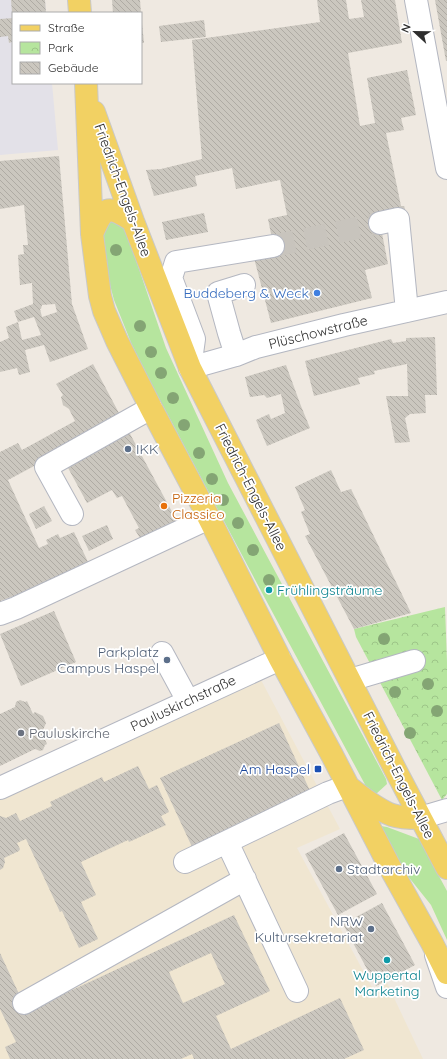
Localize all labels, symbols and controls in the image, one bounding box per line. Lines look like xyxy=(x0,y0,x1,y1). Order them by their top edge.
legend xyxy=(12,12,142,84)
north arrow xyxy=(395,12,435,52)
text: Straße xyxy=(48,20,85,35)
text: N xyxy=(398,22,414,35)
text: Park xyxy=(48,40,73,55)
text: Gebäude xyxy=(48,60,99,75)
street label: Friedrich-Engels-Allee xyxy=(91,121,156,259)
place label: Buddeberg & Weck xyxy=(184,284,309,302)
marker: Buddeberg & Weck xyxy=(312,288,322,298)
street label: Plüschowstraße xyxy=(267,311,370,353)
street label: Friedrich-Engels-Allee xyxy=(211,420,291,554)
place label: IKK xyxy=(136,440,158,458)
marker: IKK xyxy=(123,444,133,454)
place label: Pizzeria Classico xyxy=(172,489,225,523)
marker: Pizzeria Classico xyxy=(159,501,169,511)
place label: Frühlingsträume xyxy=(277,581,383,599)
marker: Frühlingsträume xyxy=(264,585,274,595)
place label: Parkplatz Campus Haspel xyxy=(57,643,159,677)
marker: Parkplatz Campus Haspel xyxy=(162,655,172,665)
street label: Pauluskirchstraße xyxy=(127,671,239,735)
street label: Friedrich-Engels-Allee xyxy=(359,708,439,842)
place label: Pauluskirche xyxy=(29,724,110,742)
marker: Pauluskirche xyxy=(16,728,26,738)
place label: Am Haspel xyxy=(240,760,310,778)
marker: Am Haspel xyxy=(313,764,323,774)
place label: Stadtarchiv xyxy=(347,860,421,878)
marker: Stadtarchiv xyxy=(334,864,344,874)
place label: NRW Kultursekretariat xyxy=(255,912,363,946)
marker: NRW Kultursekretariat xyxy=(366,924,376,934)
marker: Wuppertal Marketing xyxy=(382,955,392,965)
place label: Wuppertal Marketing xyxy=(353,966,421,1000)

